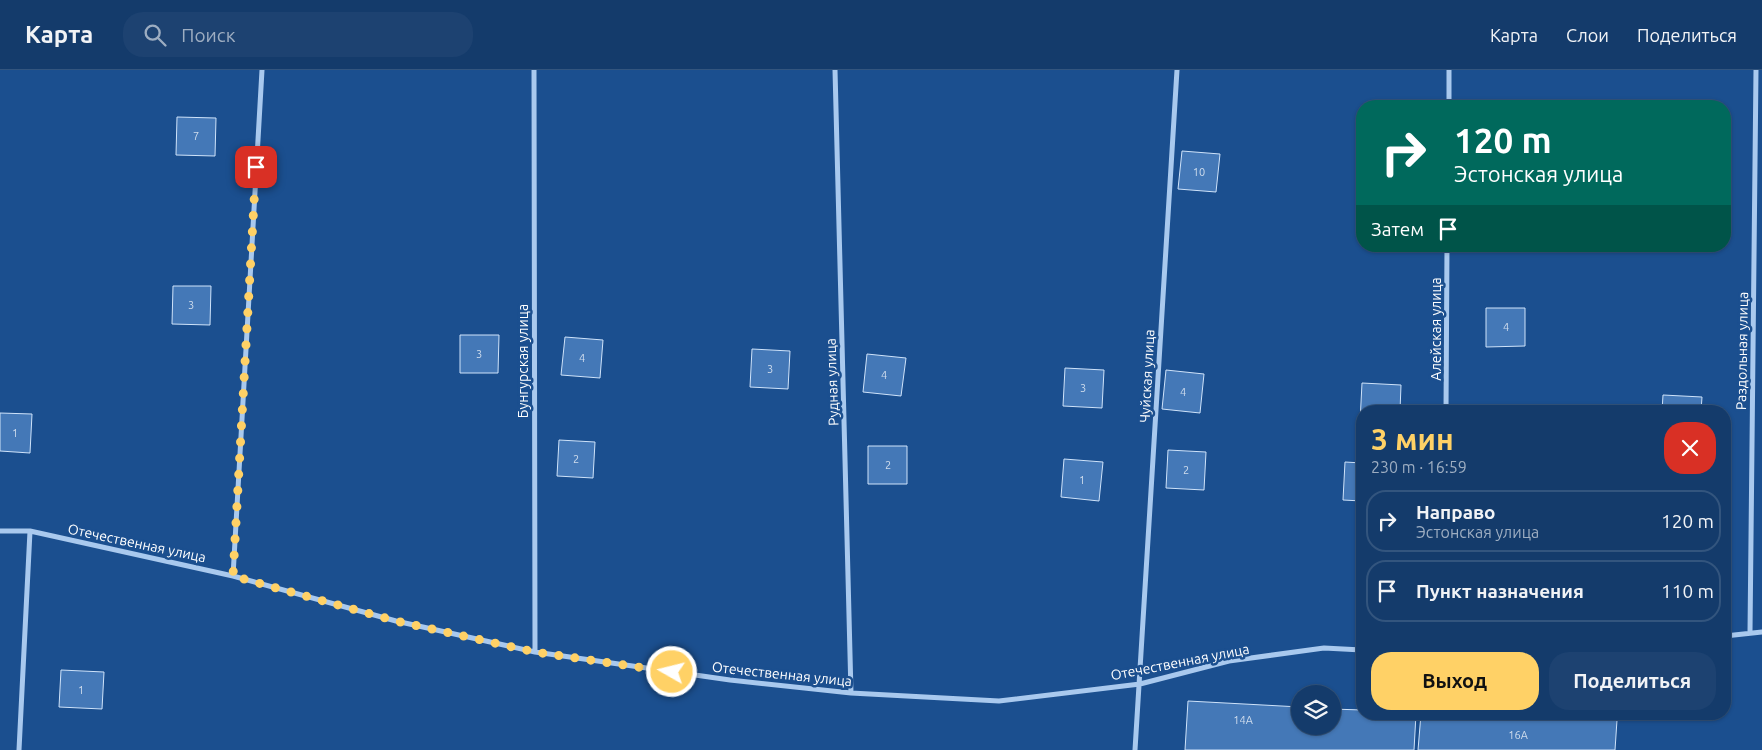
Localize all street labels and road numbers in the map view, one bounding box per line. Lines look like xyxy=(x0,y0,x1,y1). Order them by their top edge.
street label: Алейская улица xyxy=(1428,277,1444,381)
street label: Раздольная улица xyxy=(1733,292,1751,410)
street label: Бунгурская улица xyxy=(515,304,531,418)
street label: Чуйская улица xyxy=(1137,329,1157,423)
street label: Рудная улица xyxy=(822,338,842,426)
street label: Отечественная улица xyxy=(66,521,208,565)
street label: Отечественная улица xyxy=(1109,641,1251,683)
street label: Отечественная улица xyxy=(711,659,853,689)

